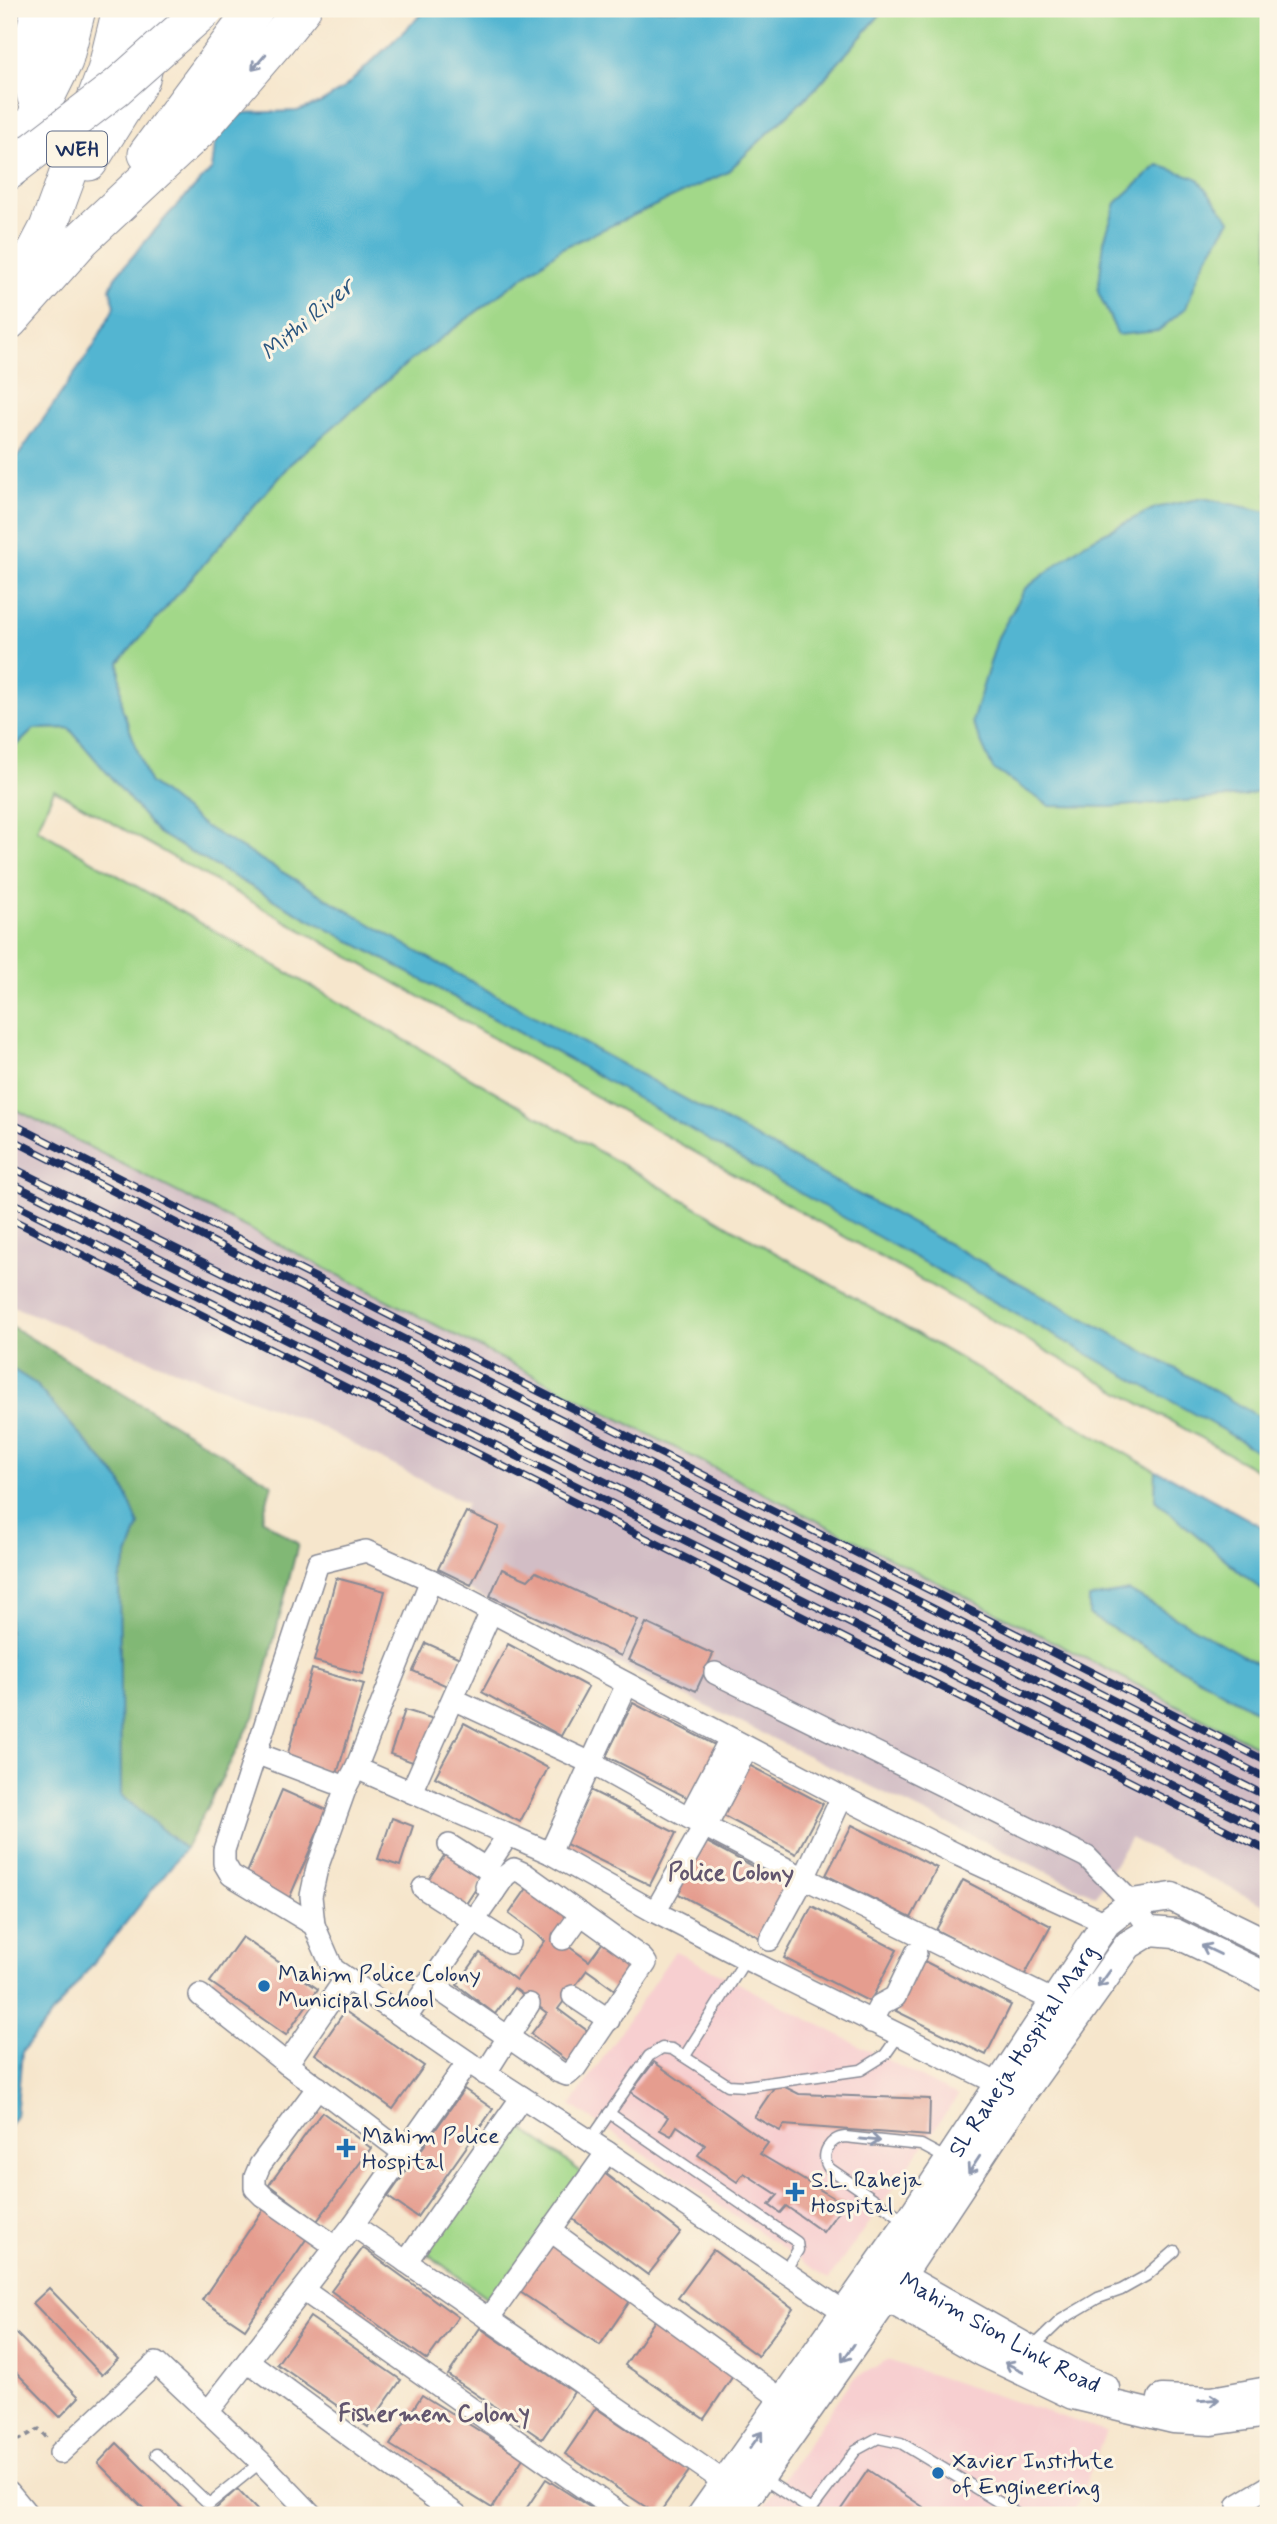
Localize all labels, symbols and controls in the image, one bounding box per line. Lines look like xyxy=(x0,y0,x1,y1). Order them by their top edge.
one-way arrow xyxy=(251,53,267,71)
road number: WEH xyxy=(47,132,107,166)
water label: Mithi River xyxy=(255,270,364,368)
district label: Police Colony xyxy=(668,1858,794,1889)
street label: SL Raheja Hospital Marg xyxy=(942,1939,1105,2164)
one-way arrow xyxy=(1201,1943,1222,1956)
place label: Mahim Police Colony Municipal School xyxy=(278,1960,481,2016)
one-way arrow xyxy=(1097,1969,1111,1988)
marker: Mahim Police Colony Municipal School xyxy=(256,1978,272,1994)
place label: Mahim Police Hospital xyxy=(362,2122,499,2178)
one-way arrow xyxy=(858,2133,881,2146)
marker: Mahim Police Hospital xyxy=(336,2138,356,2158)
one-way arrow xyxy=(967,2155,981,2175)
place label: S.L. Raheja Hospital xyxy=(811,2166,922,2222)
marker: S.L. Raheja Hospital xyxy=(785,2182,805,2202)
street label: Mahim Sion Link Road xyxy=(894,2266,1104,2401)
one-way arrow xyxy=(841,2343,855,2362)
one-way arrow xyxy=(1004,2360,1025,2373)
one-way arrow xyxy=(1197,2393,1219,2406)
district label: Fishermen Colony xyxy=(338,2399,530,2430)
one-way arrow xyxy=(748,2431,763,2450)
place label: Xavier Institute of Engineering xyxy=(952,2447,1114,2505)
marker: Xavier Institute of Engineering xyxy=(930,2465,946,2481)

